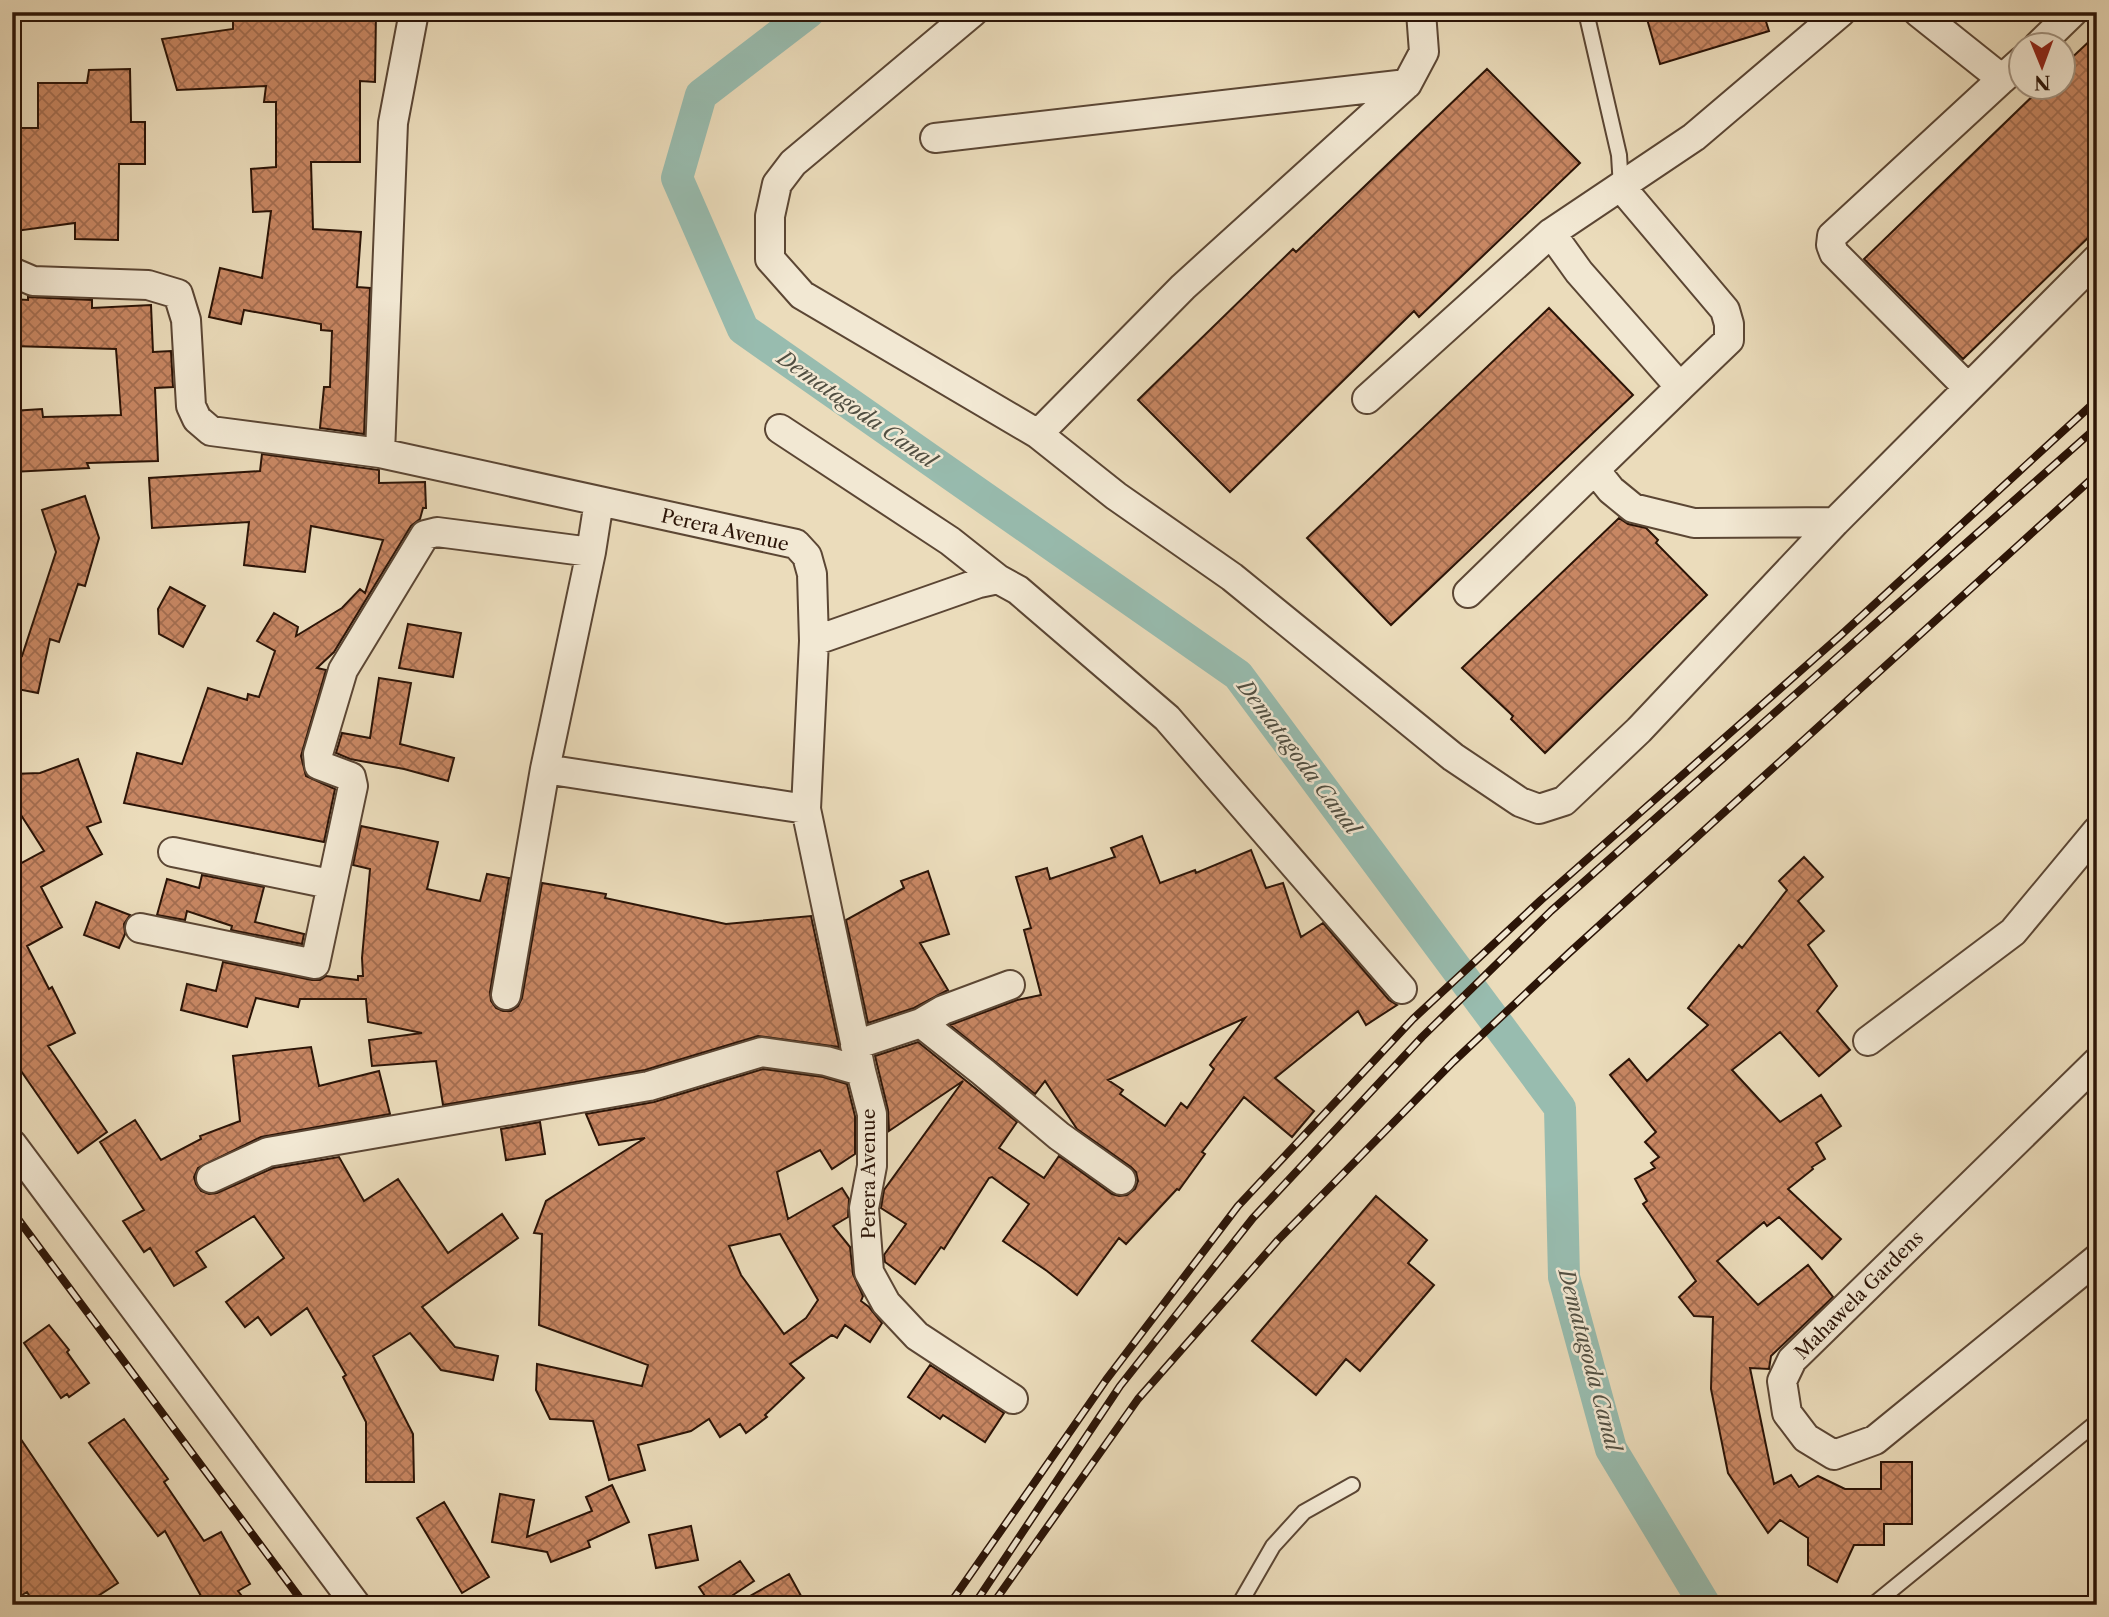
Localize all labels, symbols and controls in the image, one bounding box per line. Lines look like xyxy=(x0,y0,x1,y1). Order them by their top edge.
north arrow xyxy=(2008,32,2078,102)
text: N xyxy=(2034,71,2051,94)
water label: Dematagoda Canal xyxy=(771,344,943,474)
street label: Perera Avenue xyxy=(659,504,791,556)
water label: Dematagoda Canal xyxy=(1231,673,1367,841)
street label: Perera Avenue xyxy=(857,1109,880,1239)
street label: Mahawela Gardens xyxy=(1790,1226,1928,1364)
water label: Dematagoda Canal xyxy=(1553,1264,1627,1456)

